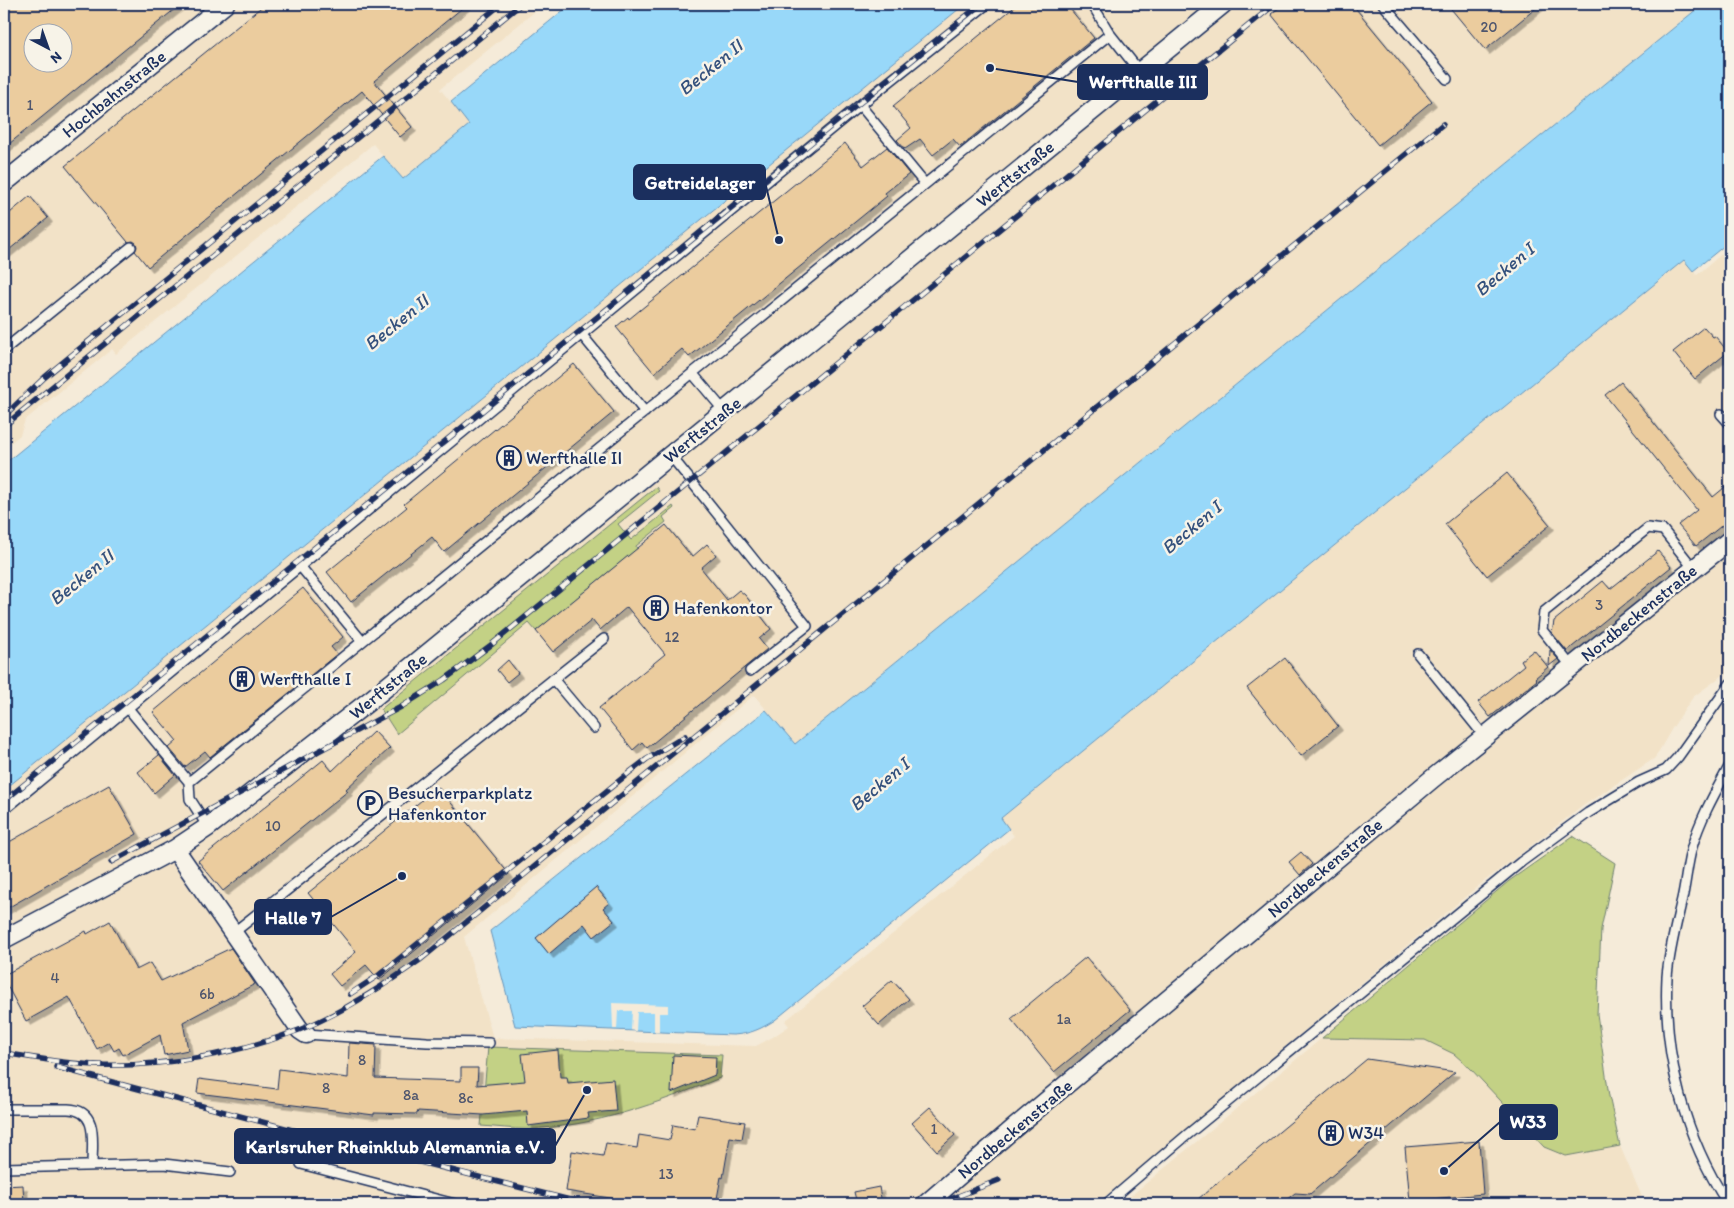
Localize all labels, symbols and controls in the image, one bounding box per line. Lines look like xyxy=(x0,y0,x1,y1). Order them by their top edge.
house number: 20 xyxy=(1480,18,1498,36)
north arrow xyxy=(22,22,72,72)
water label: Becken II xyxy=(674,33,749,100)
street label: Hochbahnstraße xyxy=(58,45,170,143)
text: N xyxy=(47,48,65,67)
callout: Werfthalle III xyxy=(1078,65,1207,99)
text: Werfthalle III xyxy=(1089,70,1197,93)
house number: 1 xyxy=(27,96,34,114)
street label: Werftstraße xyxy=(971,136,1059,212)
callout: Getreidelager xyxy=(634,165,765,199)
text: Getreidelager xyxy=(645,171,756,194)
water label: Becken I xyxy=(1470,236,1541,301)
water label: Becken II xyxy=(360,288,435,355)
street label: Werftstraße xyxy=(658,392,746,468)
building icon: Werfthalle II xyxy=(496,445,522,471)
place label: Werfthalle II xyxy=(526,447,622,469)
water label: Becken I xyxy=(1157,494,1228,559)
water label: Becken II xyxy=(45,543,120,610)
street label: Nordbeckenstraße xyxy=(1576,559,1702,667)
building icon: Hafenkontor xyxy=(643,595,669,621)
house number: 3 xyxy=(1595,596,1603,614)
place label: Hafenkontor xyxy=(674,597,773,619)
house number: 12 xyxy=(665,628,680,646)
street label: Werftstraße xyxy=(344,648,432,724)
building icon: Werfthalle I xyxy=(229,666,255,692)
place label: Werfthalle I xyxy=(260,668,351,690)
water label: Becken I xyxy=(845,751,916,816)
place label: Besucherparkplatz Hafenkontor xyxy=(388,782,532,825)
parking icon: Besucherparkplatz Hafenkontor xyxy=(357,790,383,816)
street label: Nordbeckenstraße xyxy=(1263,813,1387,923)
house number: 10 xyxy=(265,817,281,835)
callout: Halle 7 xyxy=(255,900,331,934)
text: Halle 7 xyxy=(265,906,322,929)
house number: 4 xyxy=(50,969,60,987)
house number: 6b xyxy=(199,985,215,1003)
house number: 1a xyxy=(1057,1010,1072,1028)
house number: 8 xyxy=(358,1051,366,1069)
street label: Nordbeckenstraße xyxy=(953,1074,1077,1184)
house number: 8 xyxy=(322,1079,330,1097)
house number: 8a xyxy=(403,1086,419,1104)
house number: 8c xyxy=(458,1089,474,1107)
callout: W33 xyxy=(1500,1105,1557,1139)
text: W33 xyxy=(1510,1110,1546,1133)
house number: 1 xyxy=(931,1120,938,1138)
building icon: W34 xyxy=(1318,1120,1344,1146)
place label: W34 xyxy=(1348,1122,1384,1144)
callout: Karlsruher Rheinklub Alemannia e.V. xyxy=(235,1129,555,1163)
text: Karlsruher Rheinklub Alemannia e.V. xyxy=(245,1135,545,1158)
house number: 13 xyxy=(658,1165,674,1183)

